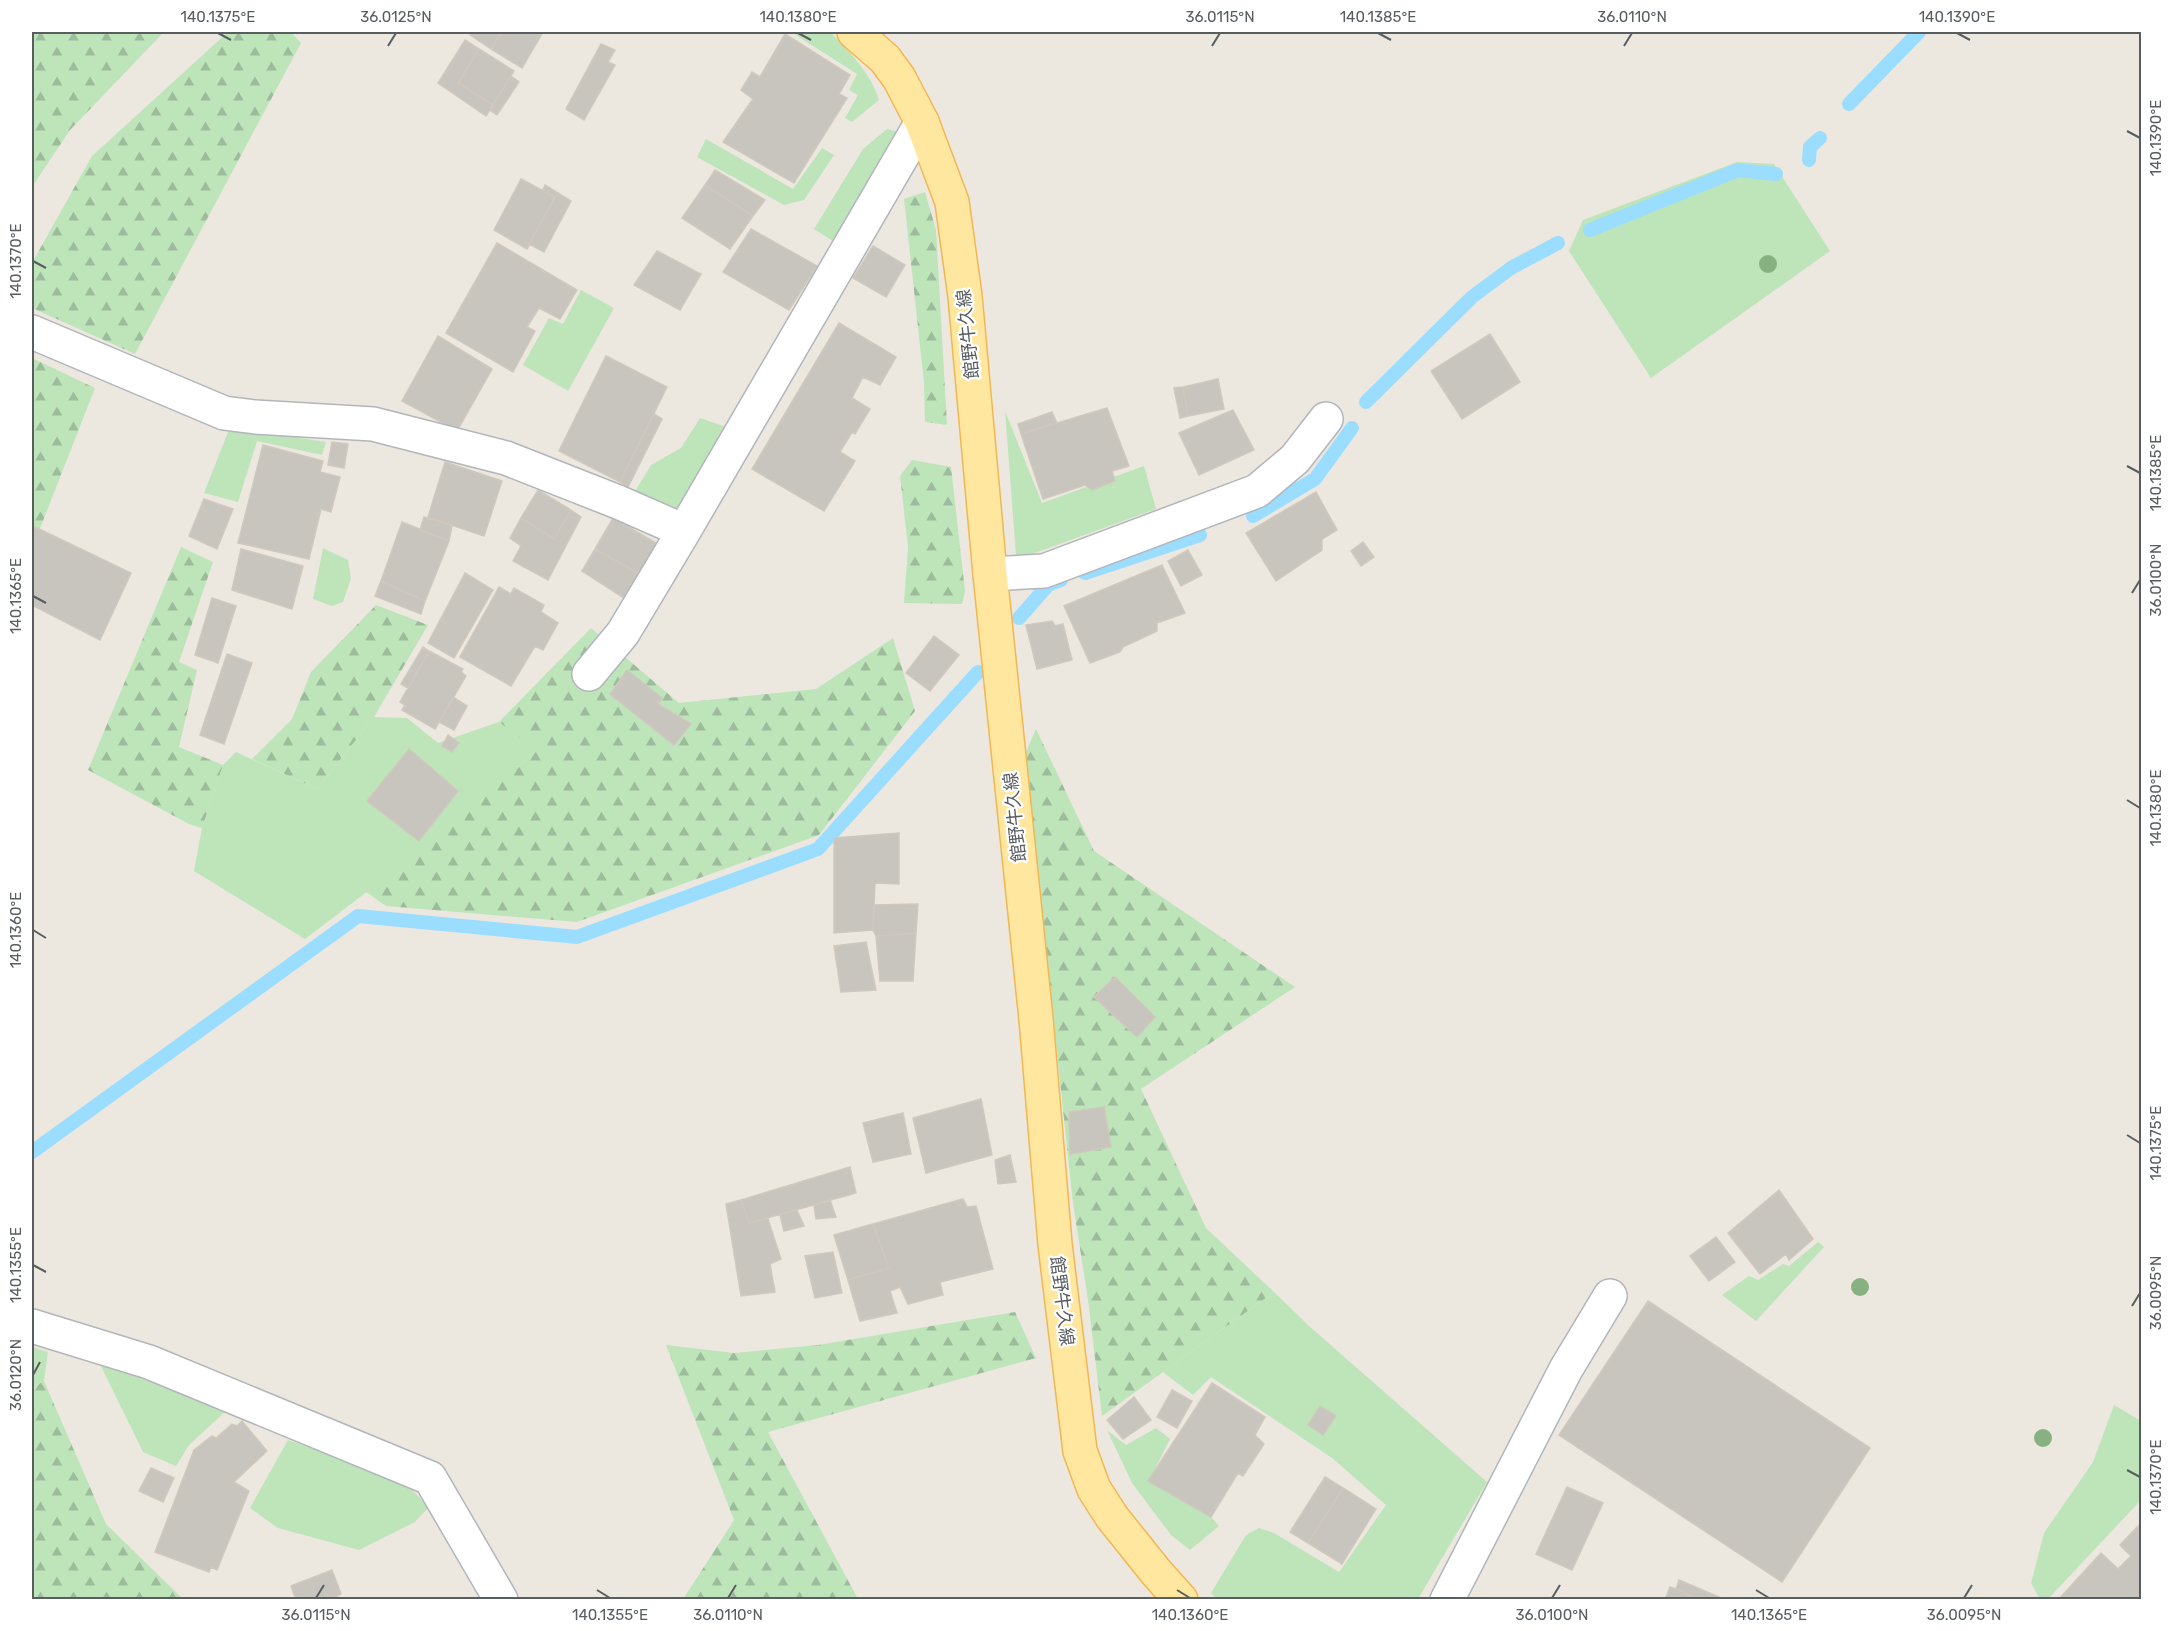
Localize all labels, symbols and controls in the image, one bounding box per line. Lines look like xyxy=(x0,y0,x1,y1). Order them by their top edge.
text: 140.1375°E xyxy=(181,8,255,26)
text: 36.0125°N xyxy=(360,8,432,26)
text: 140.1380°E xyxy=(759,8,837,26)
text: 36.0115°N xyxy=(1185,8,1255,26)
text: 140.1385°E xyxy=(1340,8,1416,26)
text: 36.0110°N xyxy=(1597,8,1667,26)
text: 140.1390°E xyxy=(1919,8,1995,26)
text: 140.1390°E xyxy=(2147,100,2165,176)
text: 140.1370°E xyxy=(7,223,25,299)
street label: 館野牛久線 xyxy=(952,288,984,380)
text: 140.1385°E xyxy=(2147,435,2165,511)
text: 36.0100°N xyxy=(2147,544,2165,616)
text: 140.1365°E xyxy=(7,558,25,634)
text: 140.1380°E xyxy=(2147,769,2165,847)
street label: 館野牛久線 xyxy=(999,771,1031,863)
text: 140.1360°E xyxy=(7,892,25,968)
text: 140.1375°E xyxy=(2147,1106,2165,1180)
text: 140.1355°E xyxy=(7,1227,25,1303)
street label: 館野牛久線 xyxy=(1046,1255,1078,1347)
text: 36.0095°N xyxy=(2147,1256,2165,1330)
text: 36.0120°N xyxy=(7,1339,25,1411)
text: 140.1370°E xyxy=(2147,1439,2165,1515)
text: 36.0115°N xyxy=(281,1606,351,1624)
text: 140.1355°E xyxy=(572,1606,648,1624)
text: 36.0110°N xyxy=(693,1606,763,1624)
text: 140.1360°E xyxy=(1152,1606,1228,1624)
text: 36.0100°N xyxy=(1516,1606,1588,1624)
text: 140.1365°E xyxy=(1731,1606,1807,1624)
text: 36.0095°N xyxy=(1927,1606,2001,1624)

